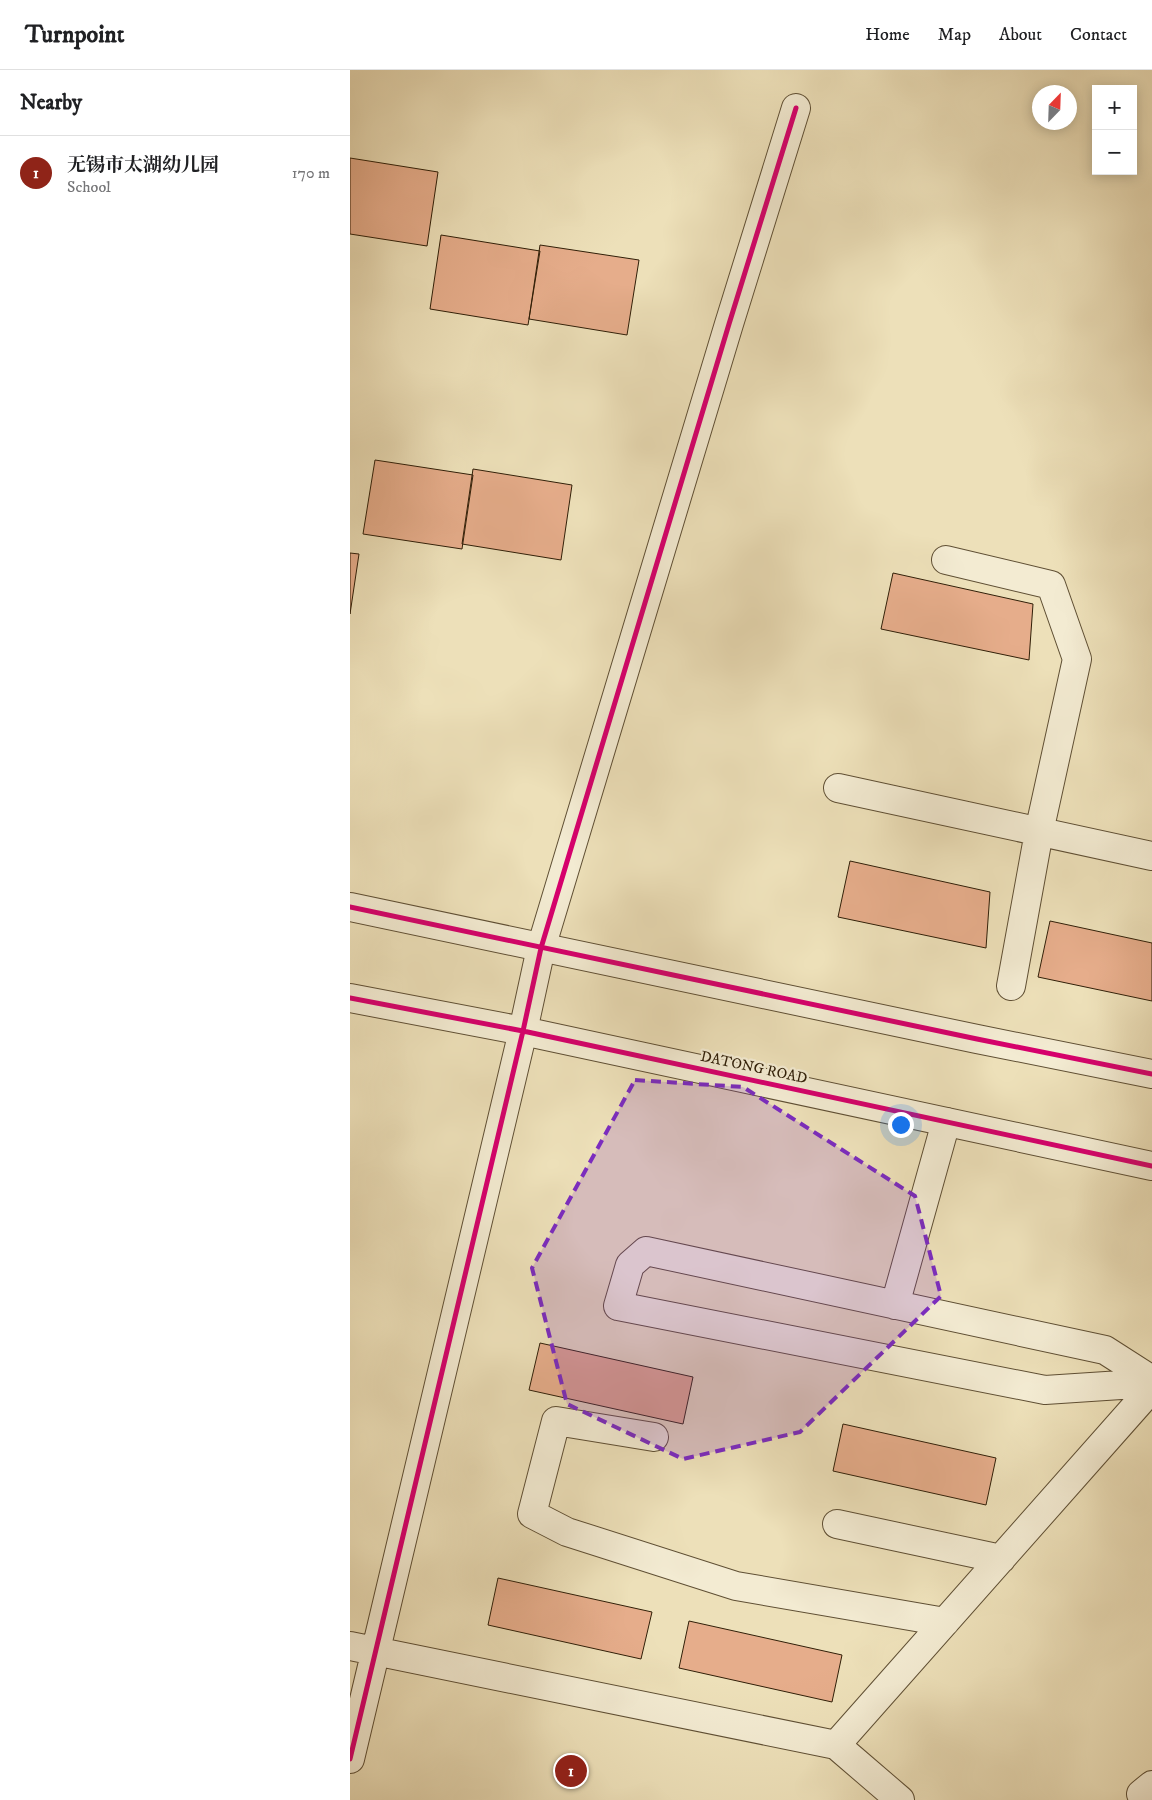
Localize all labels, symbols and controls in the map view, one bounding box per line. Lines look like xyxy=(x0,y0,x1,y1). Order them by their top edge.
text: Turnpoint xyxy=(25,20,124,50)
text: Home xyxy=(865,24,910,46)
text: Map xyxy=(938,24,971,46)
text: About xyxy=(999,24,1042,46)
text: Contact xyxy=(1070,24,1127,46)
north arrow xyxy=(1032,85,1077,130)
map controls xyxy=(1092,85,1137,175)
button: + xyxy=(1092,85,1137,130)
text: Nearby xyxy=(20,90,82,116)
button: − xyxy=(1092,130,1137,175)
text: 无锡市太湖幼儿园 xyxy=(67,154,219,177)
text: 1 xyxy=(33,163,39,183)
text: 170 m xyxy=(292,163,330,183)
text: School xyxy=(67,177,111,197)
street label: DATONG ROAD xyxy=(699,1047,809,1088)
your location xyxy=(888,1112,914,1138)
pin: 1 xyxy=(555,1752,587,1790)

